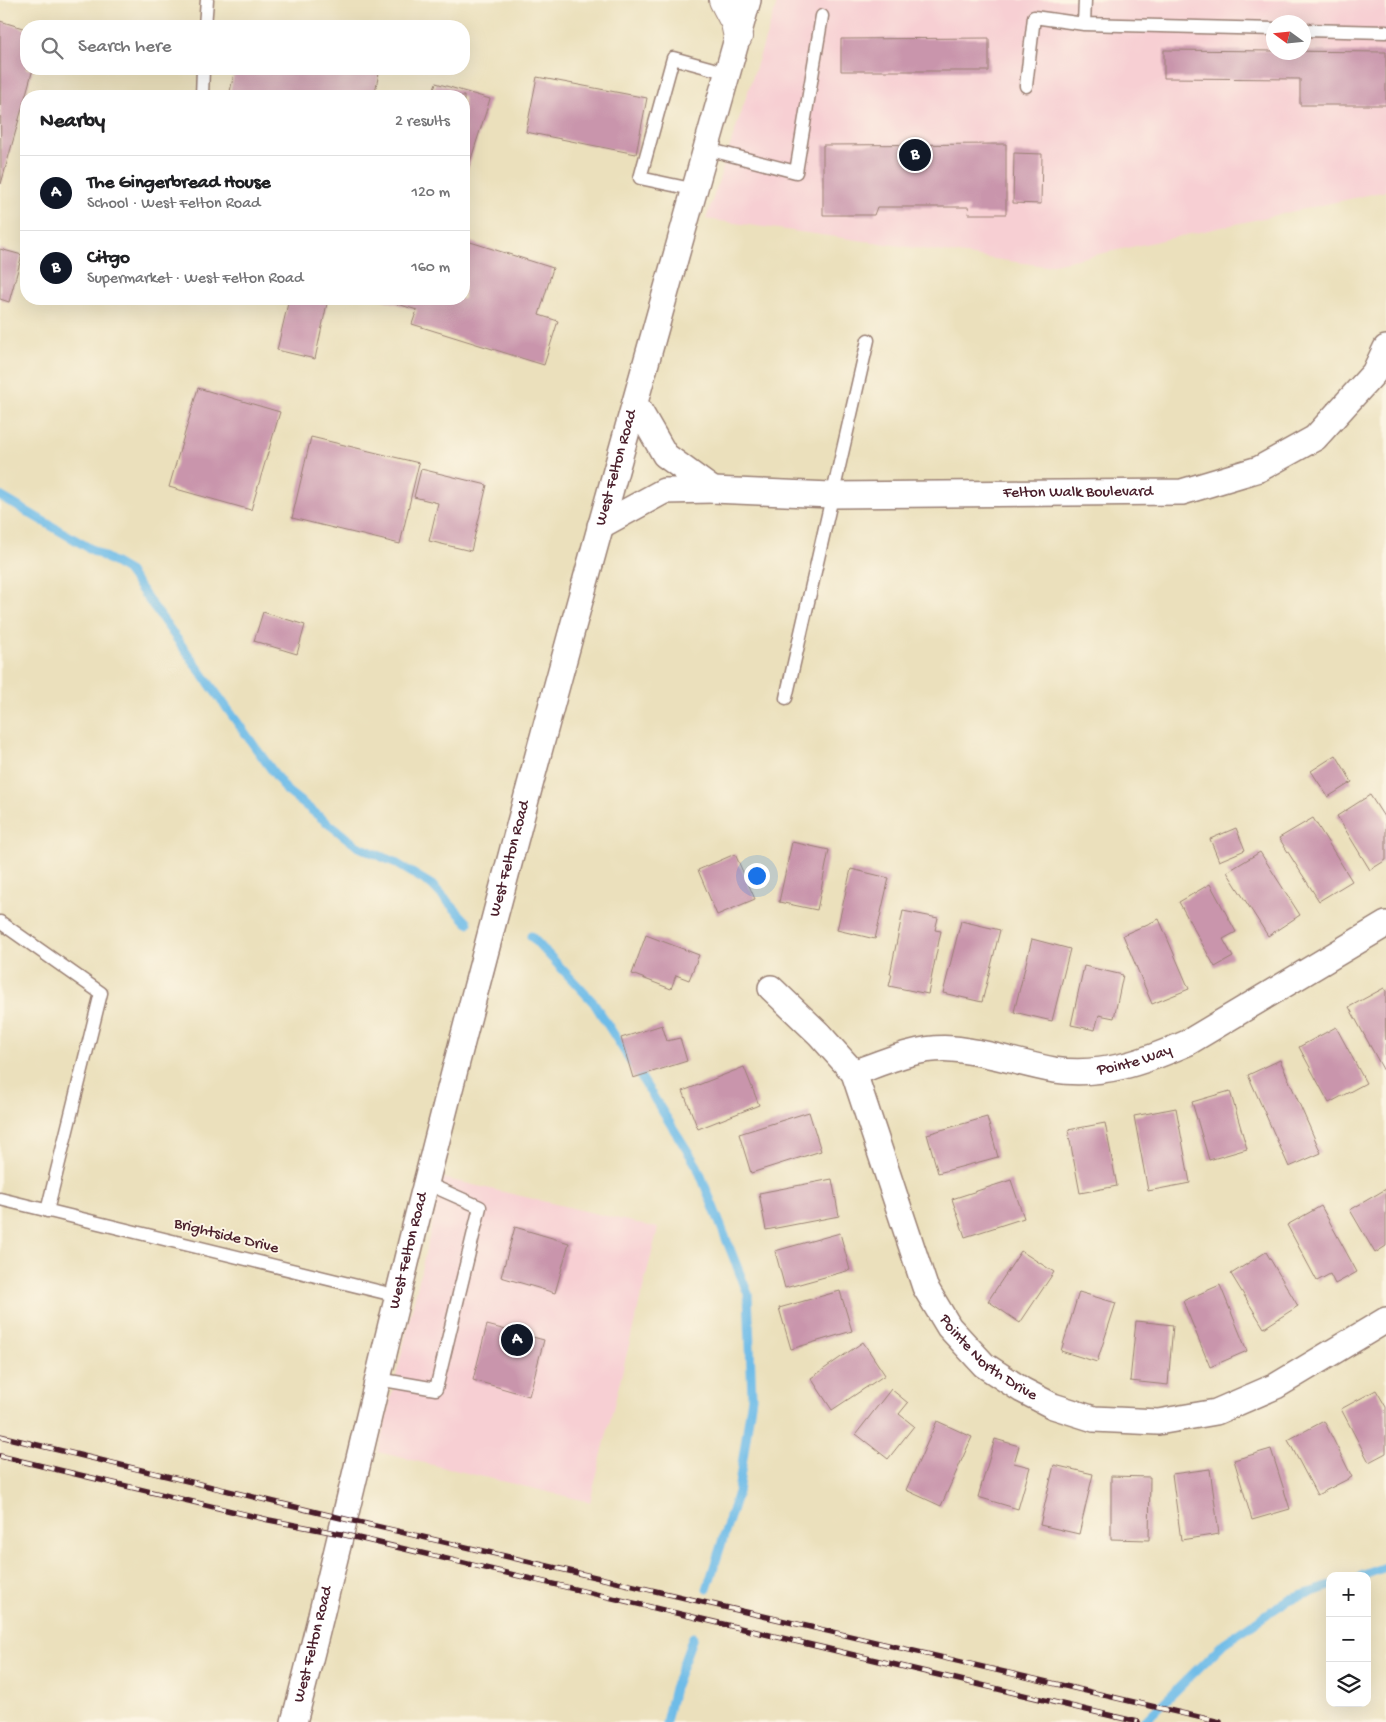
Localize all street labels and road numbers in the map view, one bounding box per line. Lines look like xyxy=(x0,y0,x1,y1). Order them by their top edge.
street label: West Felton Road xyxy=(592,406,642,528)
street label: Felton Walk Boulevard xyxy=(1002,483,1155,503)
street label: West Felton Road xyxy=(486,797,535,919)
street label: Pointe Way xyxy=(1095,1041,1175,1080)
street label: West Felton Road xyxy=(385,1189,433,1311)
street label: Brightside Drive xyxy=(171,1215,281,1259)
street label: Pointe North Drive xyxy=(934,1310,1041,1406)
street label: West Felton Road xyxy=(290,1583,338,1705)

